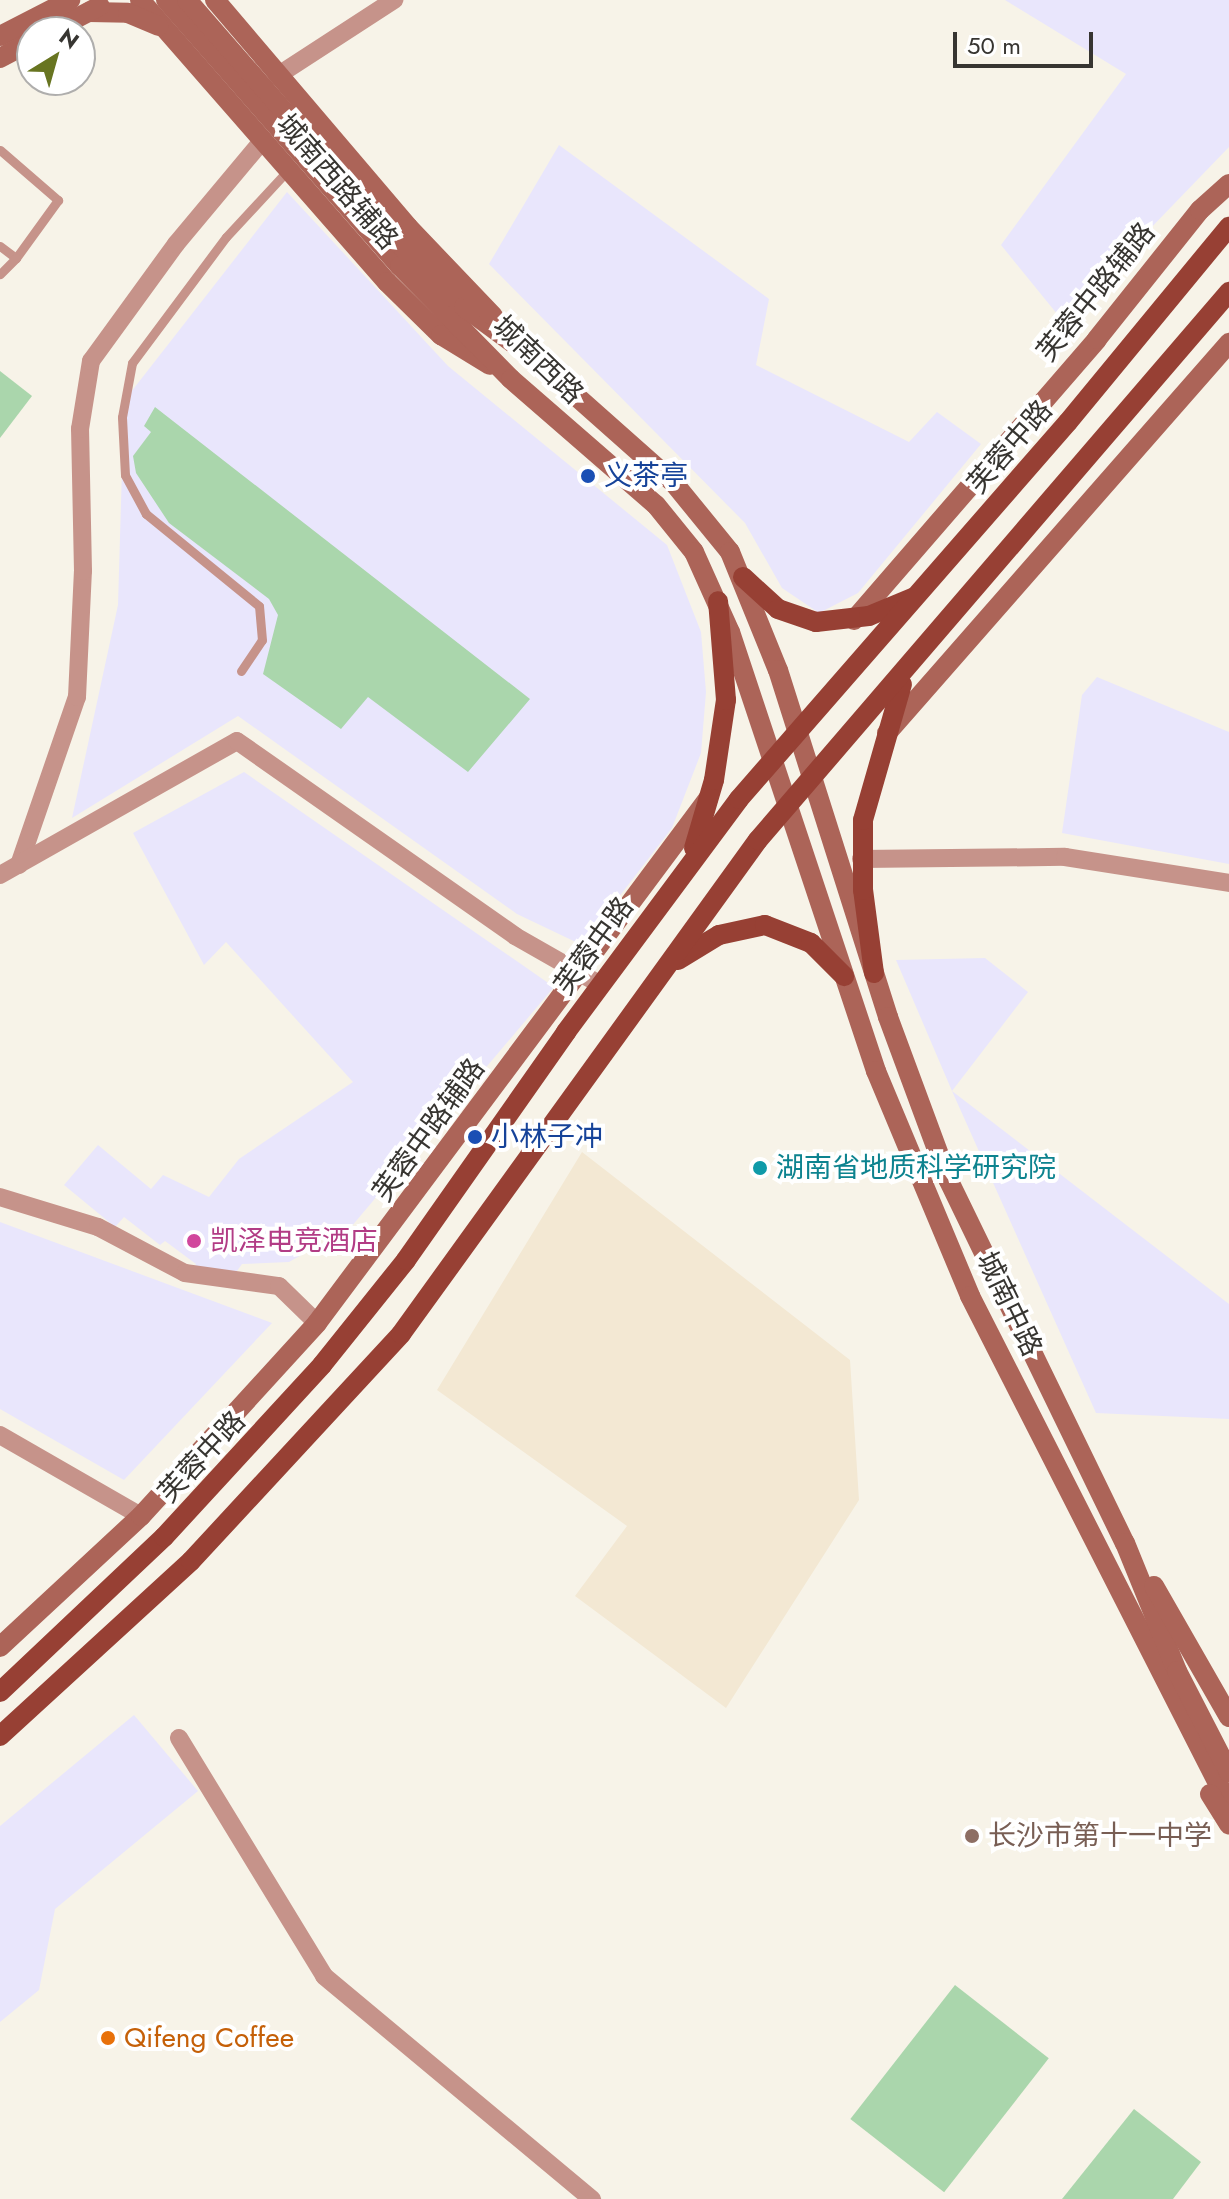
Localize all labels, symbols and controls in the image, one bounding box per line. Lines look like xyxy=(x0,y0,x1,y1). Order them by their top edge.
north arrow xyxy=(16,16,96,96)
scale bar xyxy=(957,16,1097,66)
text: N xyxy=(53,20,86,56)
text: 50 m xyxy=(967,28,1021,63)
street label: 城南西路辅路 xyxy=(269,108,405,256)
street label: 芙蓉中路辅路 xyxy=(1030,216,1162,368)
street label: 城南西路 xyxy=(486,309,590,411)
street label: 芙蓉中路 xyxy=(961,394,1059,500)
place label: 义茶亭 xyxy=(604,459,688,493)
marker: 义茶亭 xyxy=(579,467,597,485)
street label: 芙蓉中路 xyxy=(547,891,641,1001)
street label: 芙蓉中路辅路 xyxy=(366,1052,492,1208)
place label: 小林子冲 xyxy=(491,1120,603,1154)
marker: 小林子冲 xyxy=(466,1128,484,1146)
place label: 湖南省地质科学研究院 xyxy=(776,1151,1056,1185)
marker: 湖南省地质科学研究院 xyxy=(751,1159,769,1177)
place label: 凯泽电竞酒店 xyxy=(210,1224,378,1258)
marker: 凯泽电竞酒店 xyxy=(185,1232,203,1250)
street label: 城南中路 xyxy=(969,1246,1049,1362)
street label: 芙蓉中路 xyxy=(152,1405,252,1509)
place label: 长沙市第十一中学 xyxy=(988,1819,1212,1853)
marker: 长沙市第十一中学 xyxy=(963,1827,981,1845)
place label: Qifeng Coffee xyxy=(124,2021,294,2055)
marker: Qifeng Coffee xyxy=(99,2029,117,2047)

